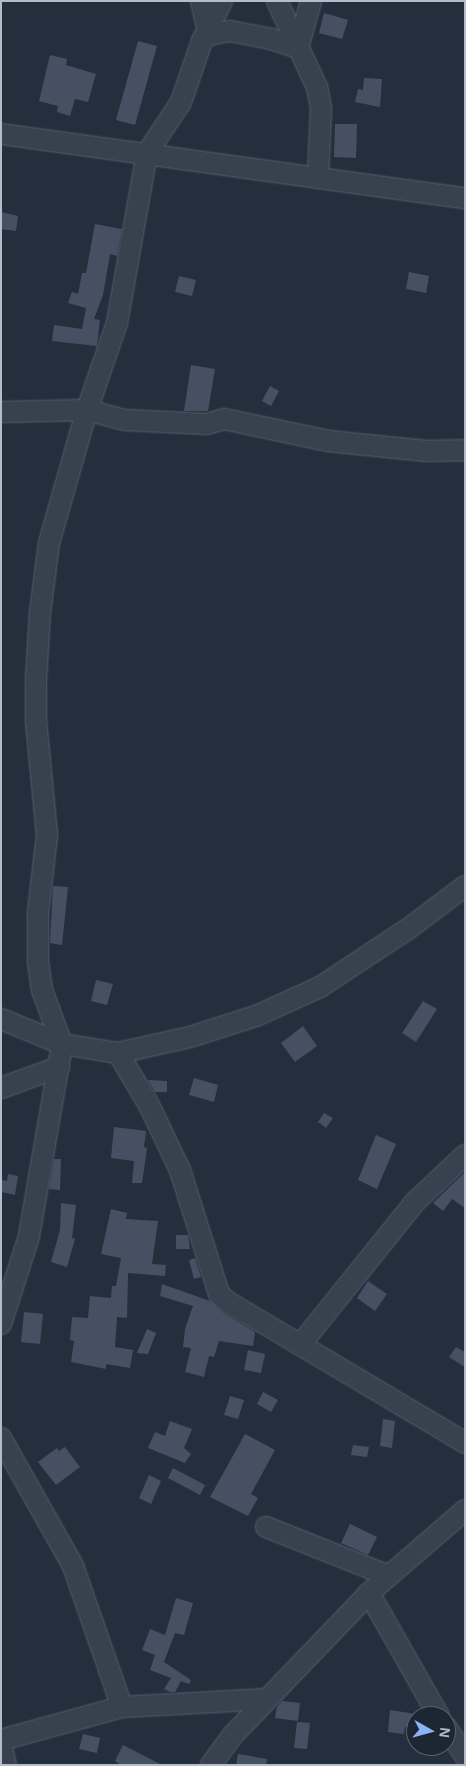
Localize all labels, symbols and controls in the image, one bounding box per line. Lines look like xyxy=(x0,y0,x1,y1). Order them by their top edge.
north arrow xyxy=(406,1706,456,1756)
text: N xyxy=(436,1727,453,1739)

